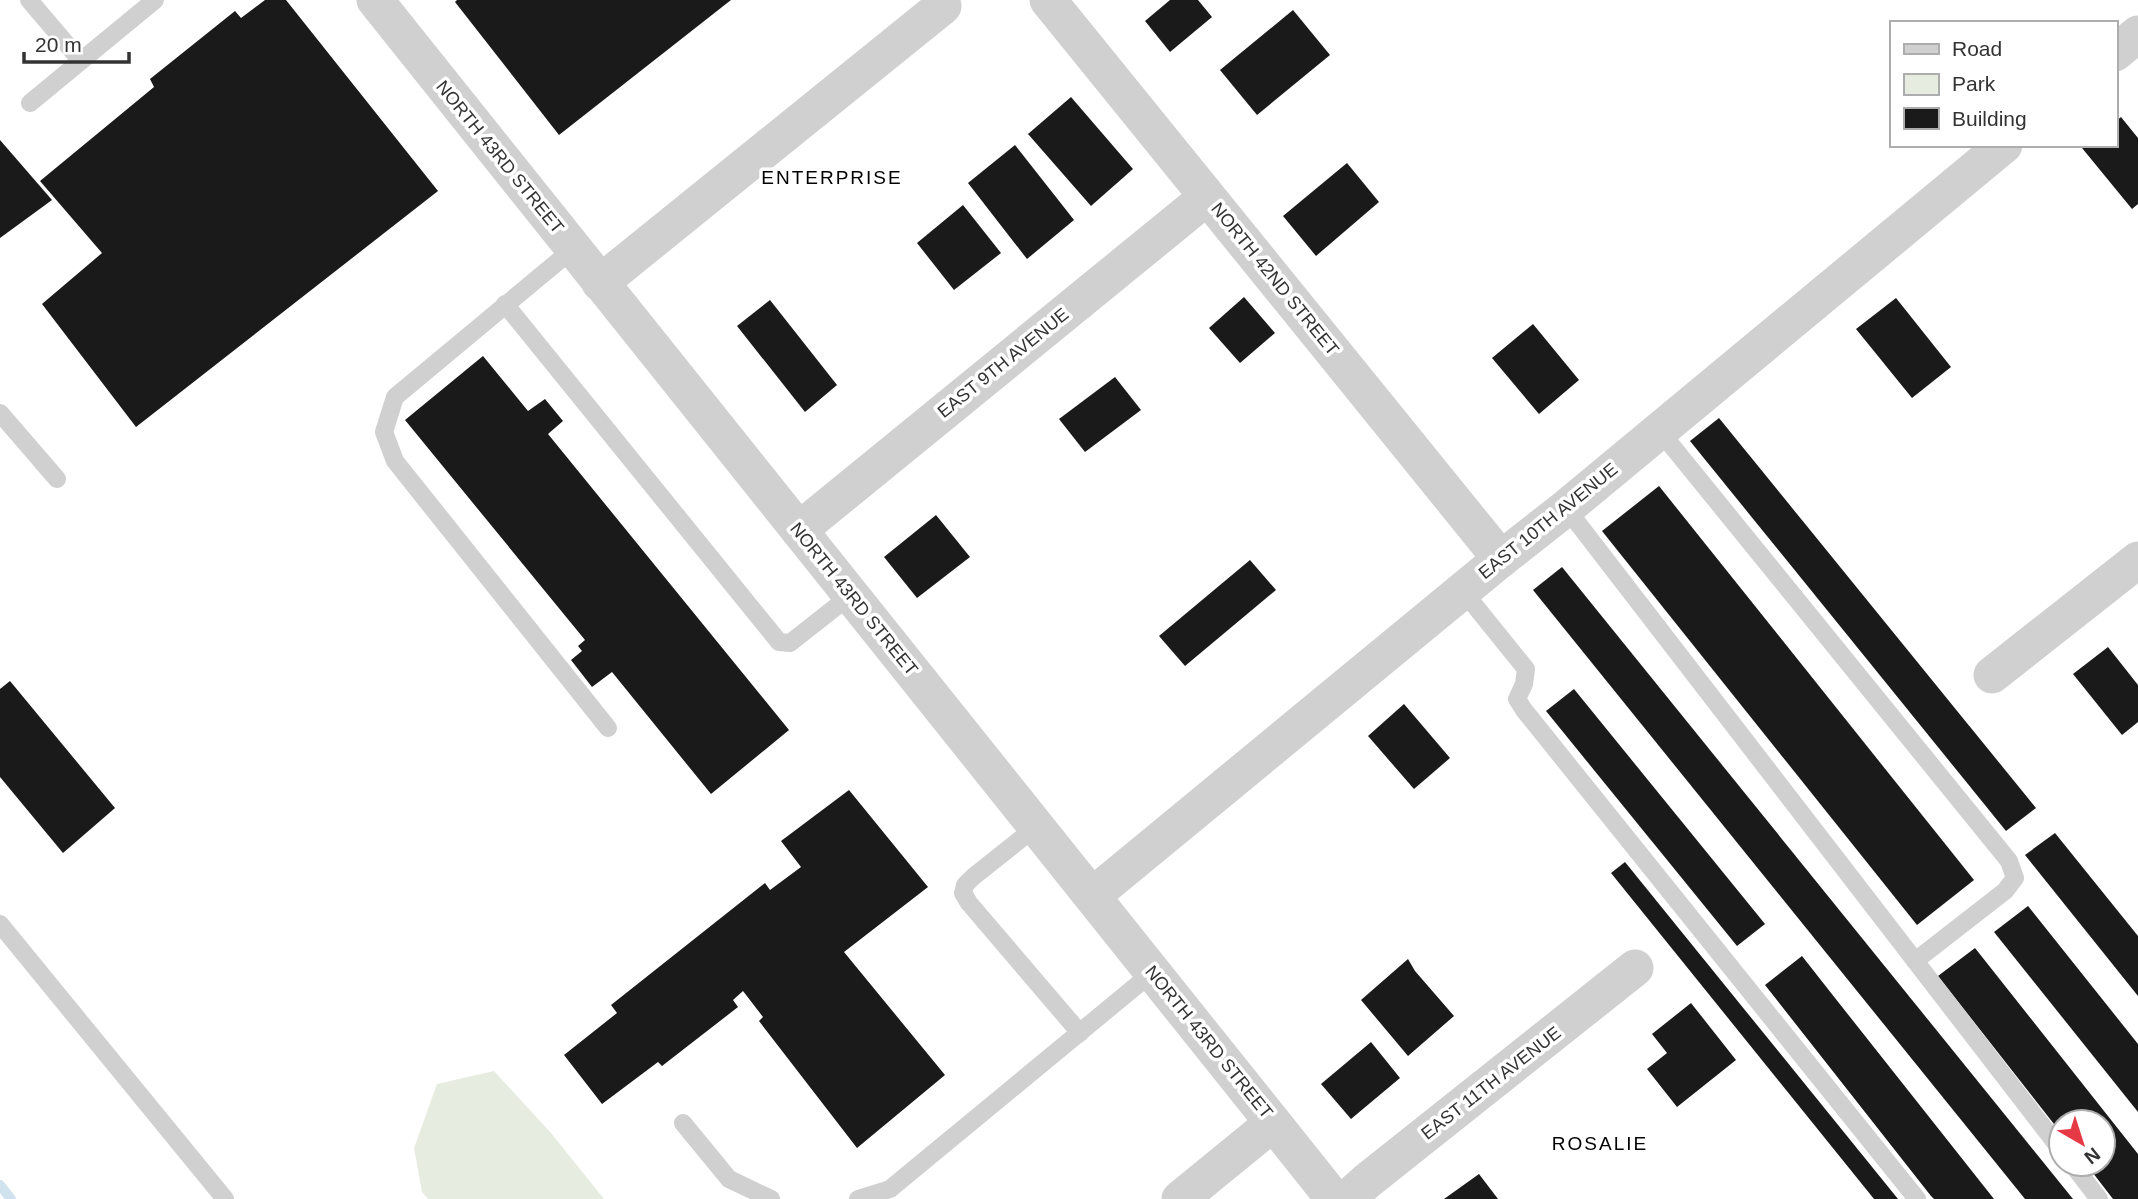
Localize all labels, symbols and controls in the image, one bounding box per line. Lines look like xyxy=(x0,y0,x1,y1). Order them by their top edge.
scale bar xyxy=(24,21,130,65)
legend xyxy=(1890,21,2117,147)
text: 20 m xyxy=(35,33,82,56)
text: Road xyxy=(1952,37,2002,60)
text: Park xyxy=(1952,72,1996,95)
street label: NORTH 43RD STREET xyxy=(432,77,568,237)
text: Building xyxy=(1952,107,2027,130)
district label: ENTERPRISE xyxy=(761,167,903,188)
street label: NORTH 42ND STREET xyxy=(1207,199,1343,359)
street label: EAST 9TH AVENUE xyxy=(934,304,1072,422)
street label: EAST 10TH AVENUE xyxy=(1475,459,1621,583)
street label: NORTH 43RD STREET xyxy=(786,519,922,679)
street label: NORTH 43RD STREET xyxy=(1141,962,1277,1122)
street label: EAST 11TH AVENUE xyxy=(1417,1022,1565,1144)
north arrow xyxy=(2047,1108,2117,1178)
district label: ROSALIE xyxy=(1552,1133,1648,1154)
text: N xyxy=(2080,1143,2104,1168)

